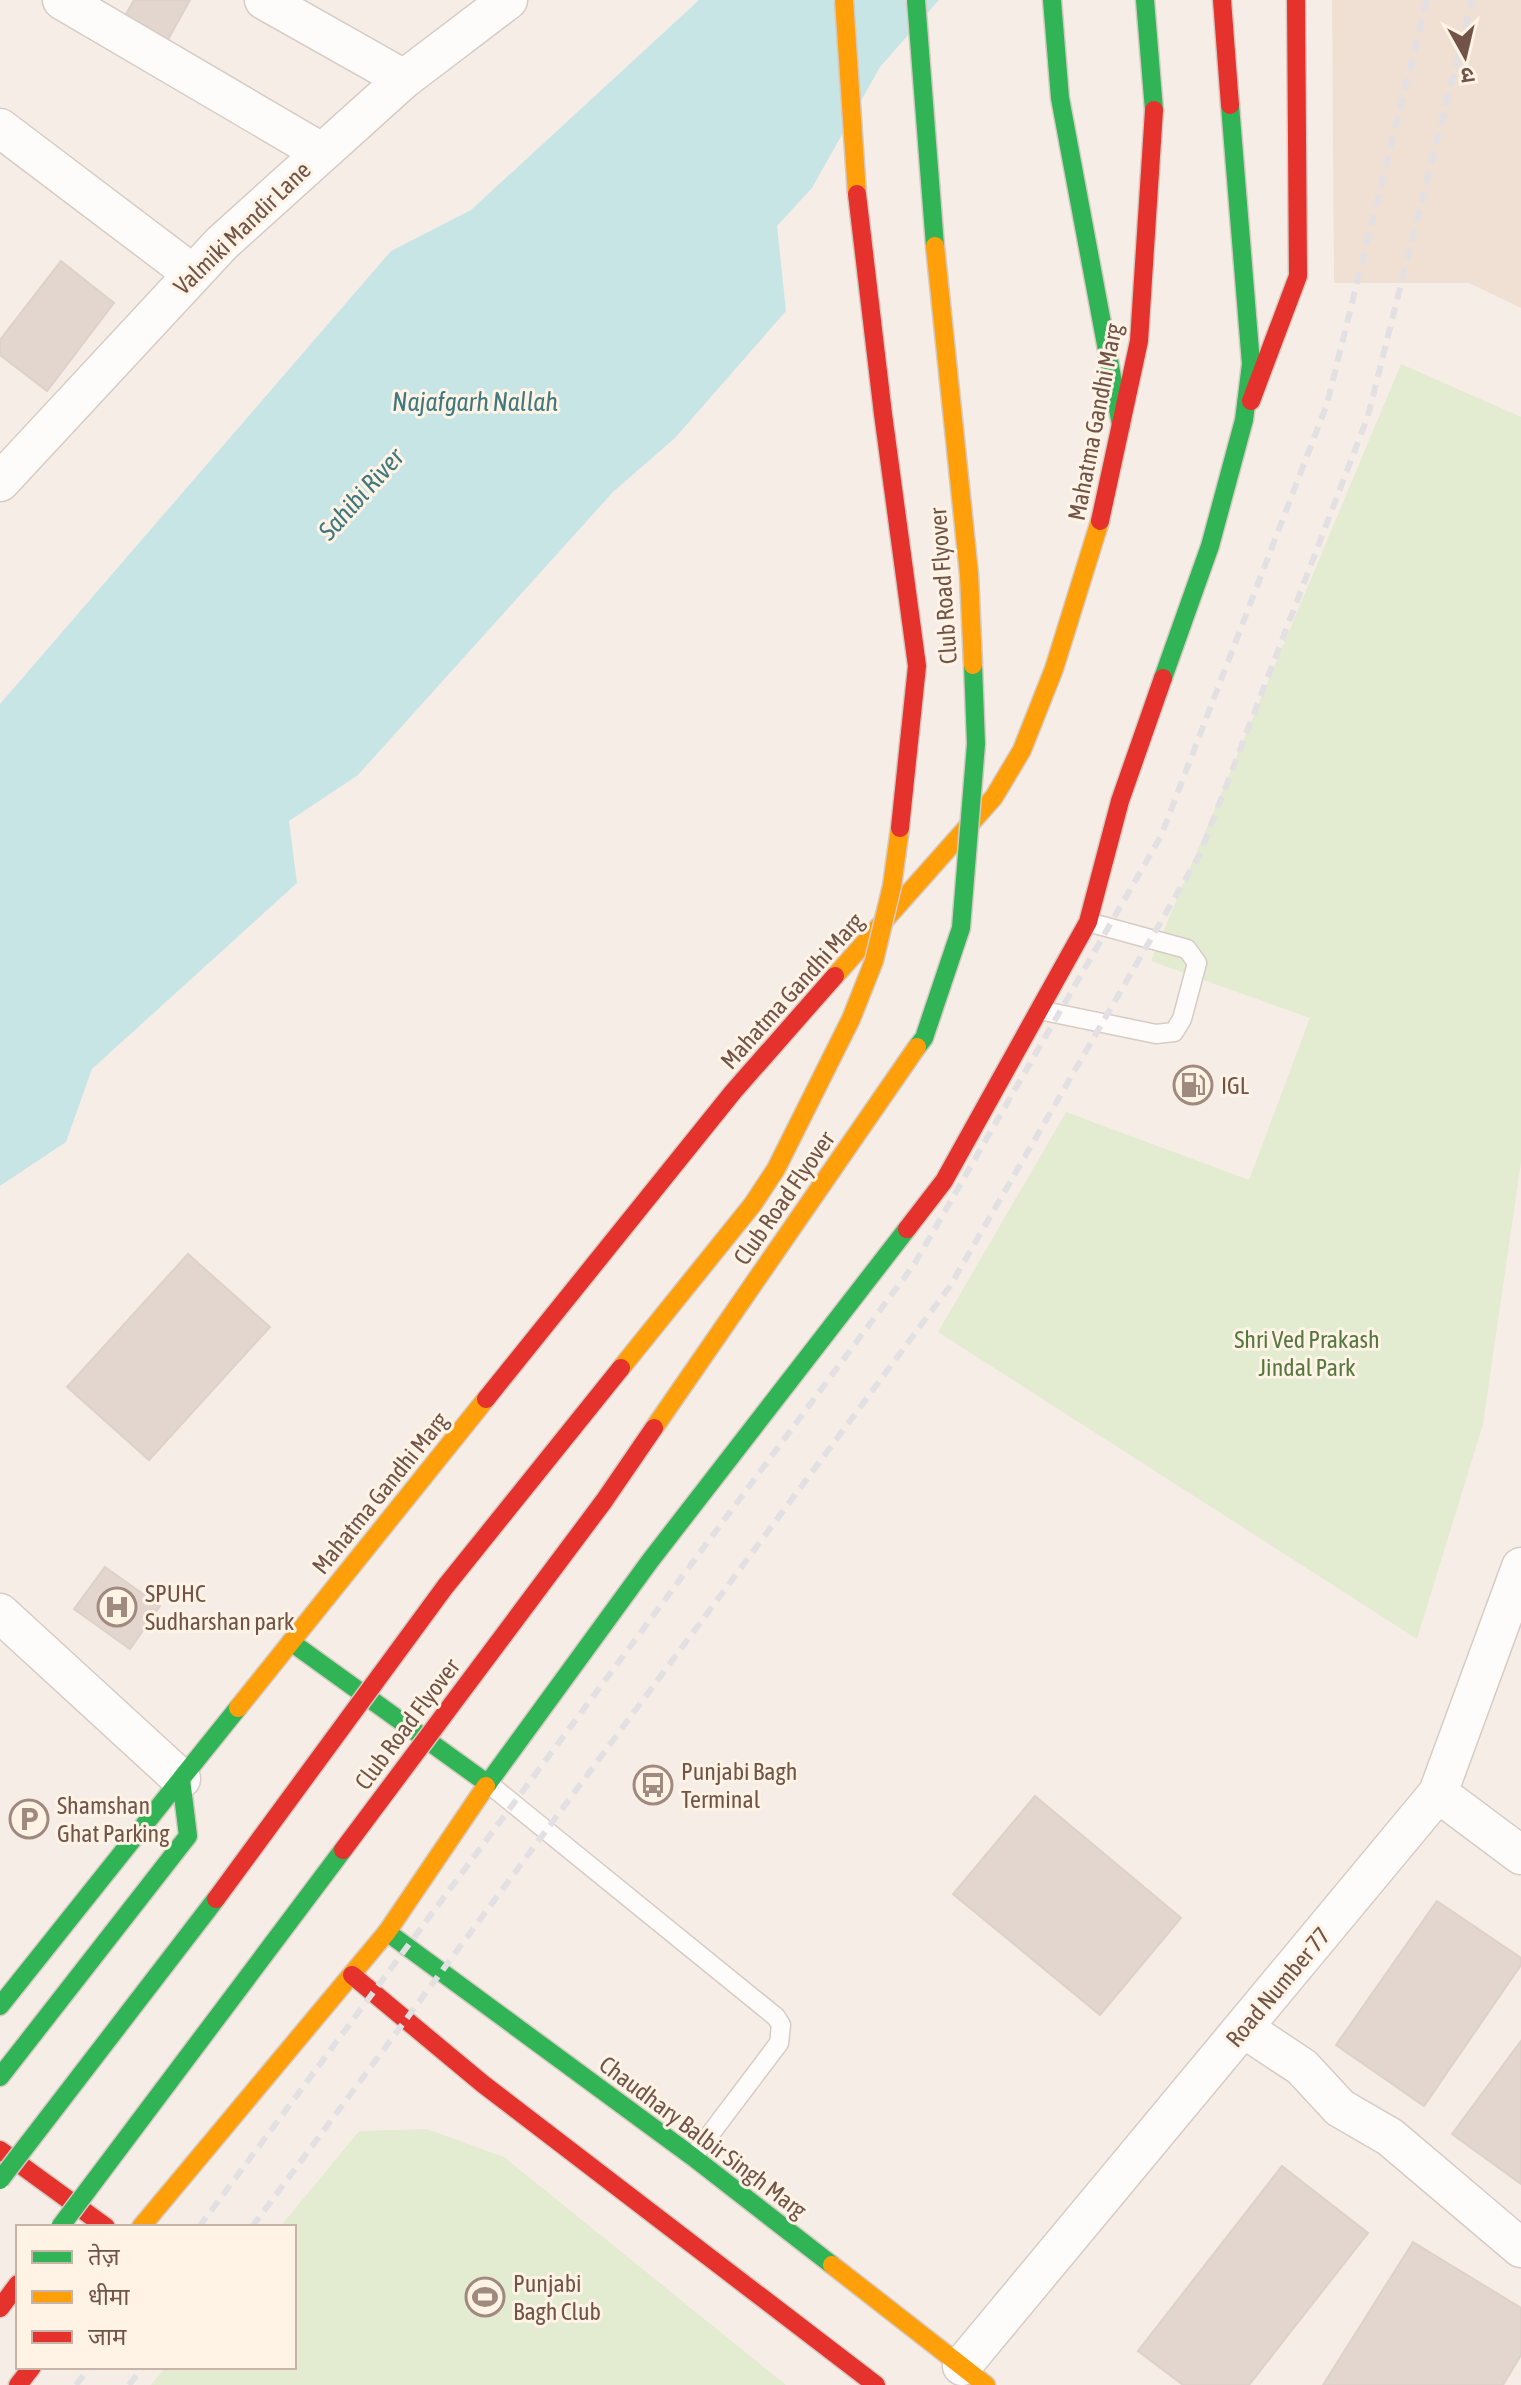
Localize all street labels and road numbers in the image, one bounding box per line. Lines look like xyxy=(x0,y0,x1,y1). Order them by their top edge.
street label: Valmiki Mandir Lane xyxy=(168,156,316,300)
street label: Mahatma Gandhi Marg xyxy=(1063,321,1127,523)
street label: Club Road Flyover xyxy=(924,506,962,665)
street label: Mahatma Gandhi Marg xyxy=(715,907,869,1074)
street label: Club Road Flyover xyxy=(728,1125,841,1270)
street label: Mahatma Gandhi Marg xyxy=(307,1406,454,1579)
street label: Club Road Flyover xyxy=(349,1653,465,1795)
street label: Road Number 77 xyxy=(1220,1922,1336,2052)
street label: Chaudhary Balbir Singh Marg xyxy=(594,2050,812,2224)

